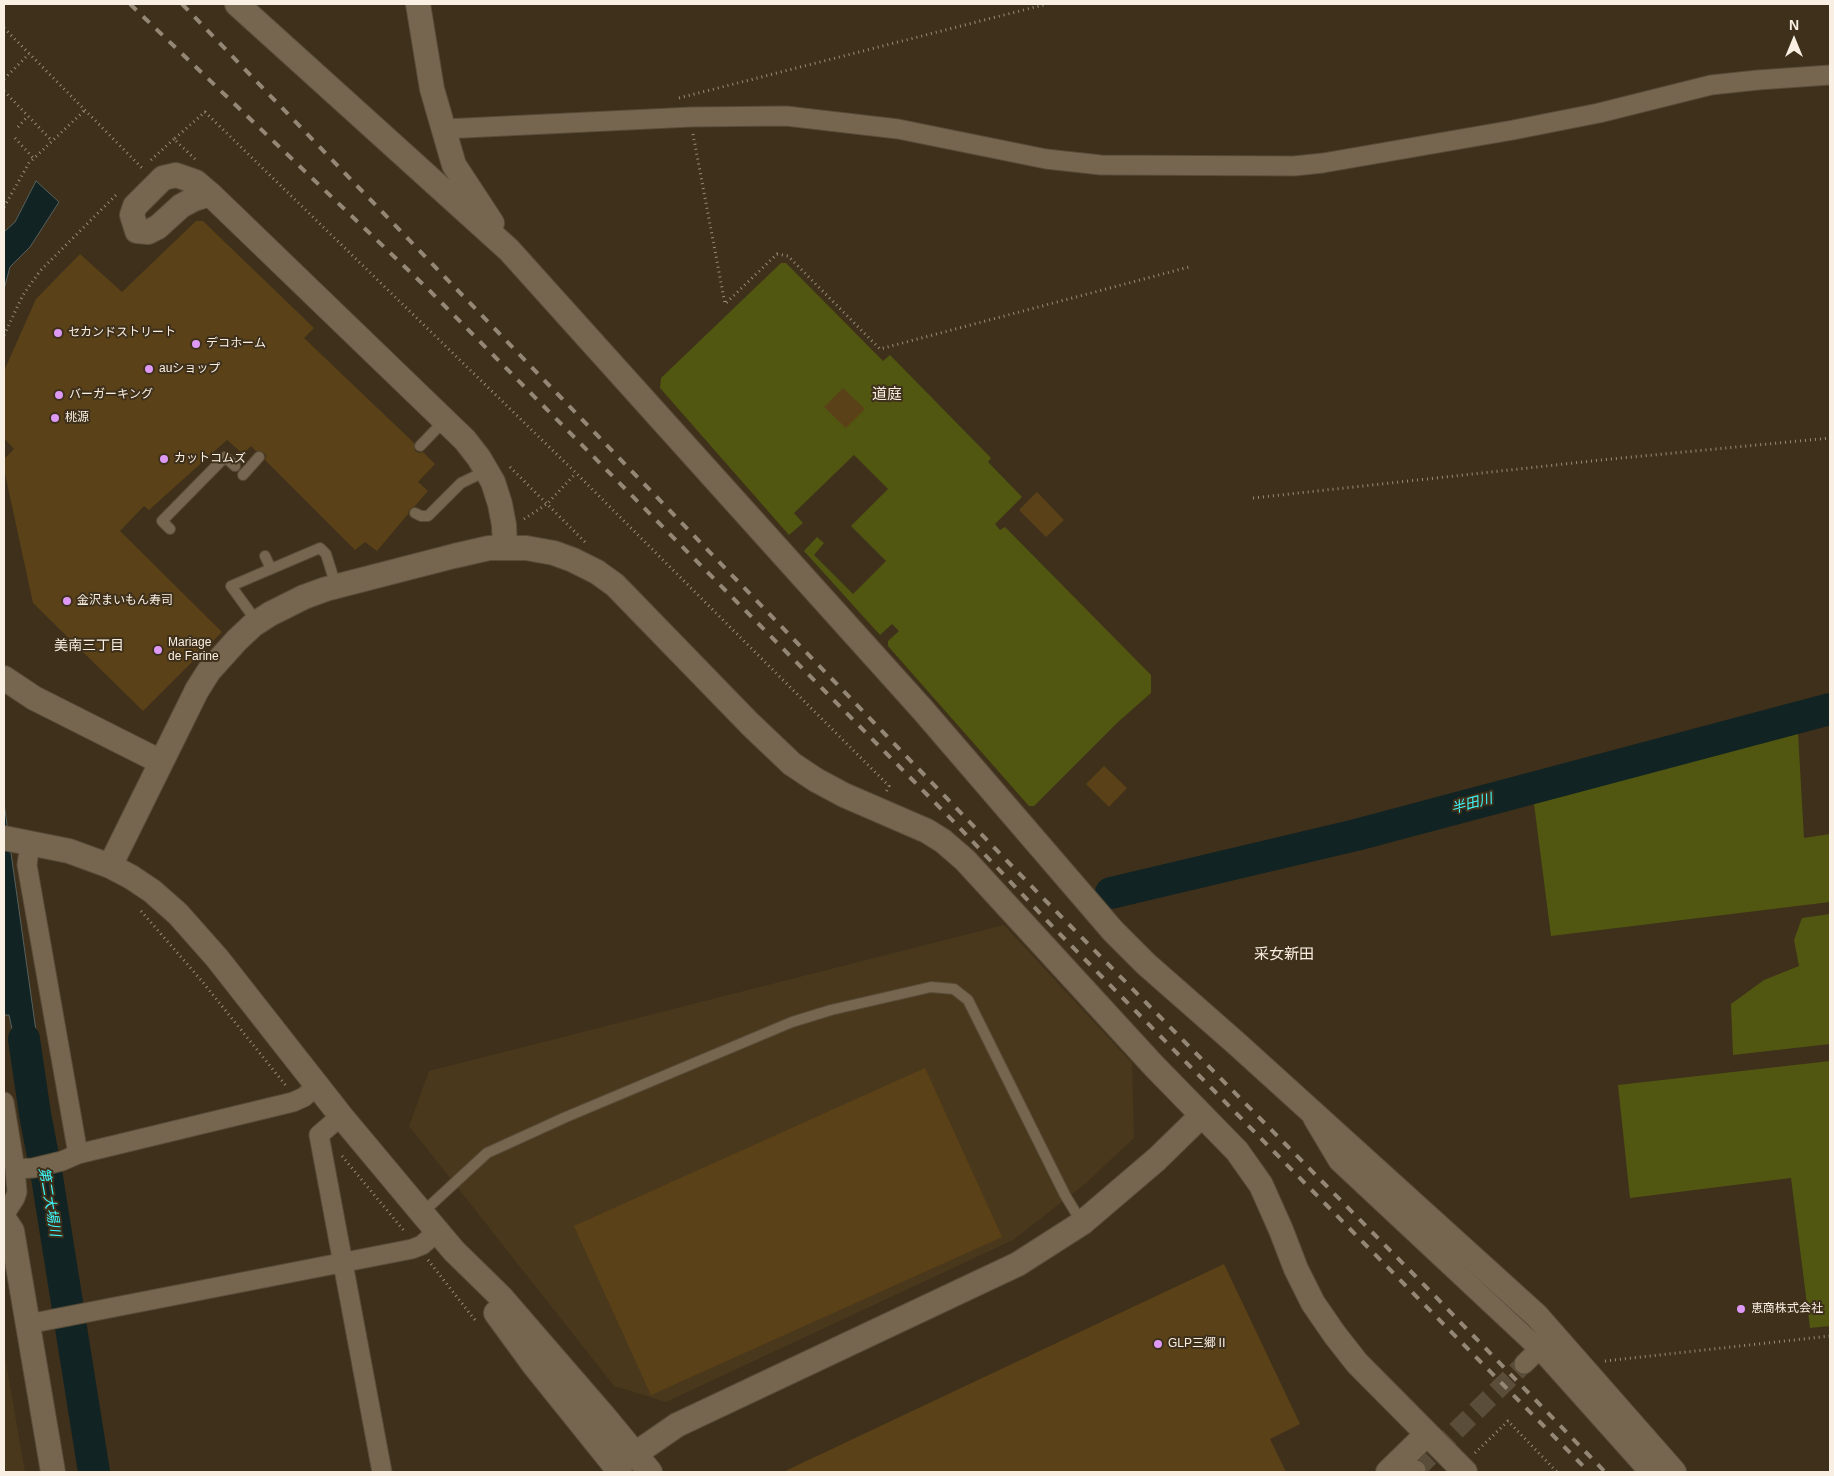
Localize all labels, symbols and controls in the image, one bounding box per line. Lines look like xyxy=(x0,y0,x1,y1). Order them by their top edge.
north arrow xyxy=(1769,15,1819,65)
text: N xyxy=(1789,17,1799,33)
place label: セカンドストリート xyxy=(68,326,176,340)
marker: セカンドストリート xyxy=(52,327,64,339)
place label: デコホーム xyxy=(206,337,266,351)
marker: デコホーム xyxy=(190,338,202,350)
place label: auショップ xyxy=(159,362,220,376)
marker: auショップ xyxy=(143,363,155,375)
district label: 道庭 xyxy=(872,386,902,404)
place label: バーガーキング xyxy=(69,388,153,402)
marker: バーガーキング xyxy=(53,389,65,401)
place label: 桃源 xyxy=(65,411,89,425)
marker: 桃源 xyxy=(49,412,61,424)
place label: カットコムズ xyxy=(174,452,246,466)
marker: カットコムズ xyxy=(158,453,170,465)
place label: 金沢まいもん寿司 xyxy=(77,594,173,608)
marker: 金沢まいもん寿司 xyxy=(61,595,73,607)
place label: Mariage de Farine xyxy=(168,636,219,664)
district label: 美南三丁目 xyxy=(54,638,124,654)
marker: Mariage de Farine xyxy=(152,644,164,656)
water label: 半田川 xyxy=(1450,790,1494,818)
district label: 采女新田 xyxy=(1254,946,1314,964)
water label: 第二大場川 xyxy=(35,1166,63,1238)
place label: 恵商株式会社 xyxy=(1751,1302,1823,1316)
marker: 恵商株式会社 xyxy=(1735,1303,1747,1315)
place label: GLP三郷Ⅱ xyxy=(1168,1337,1228,1351)
marker: GLP三郷Ⅱ xyxy=(1152,1338,1164,1350)

